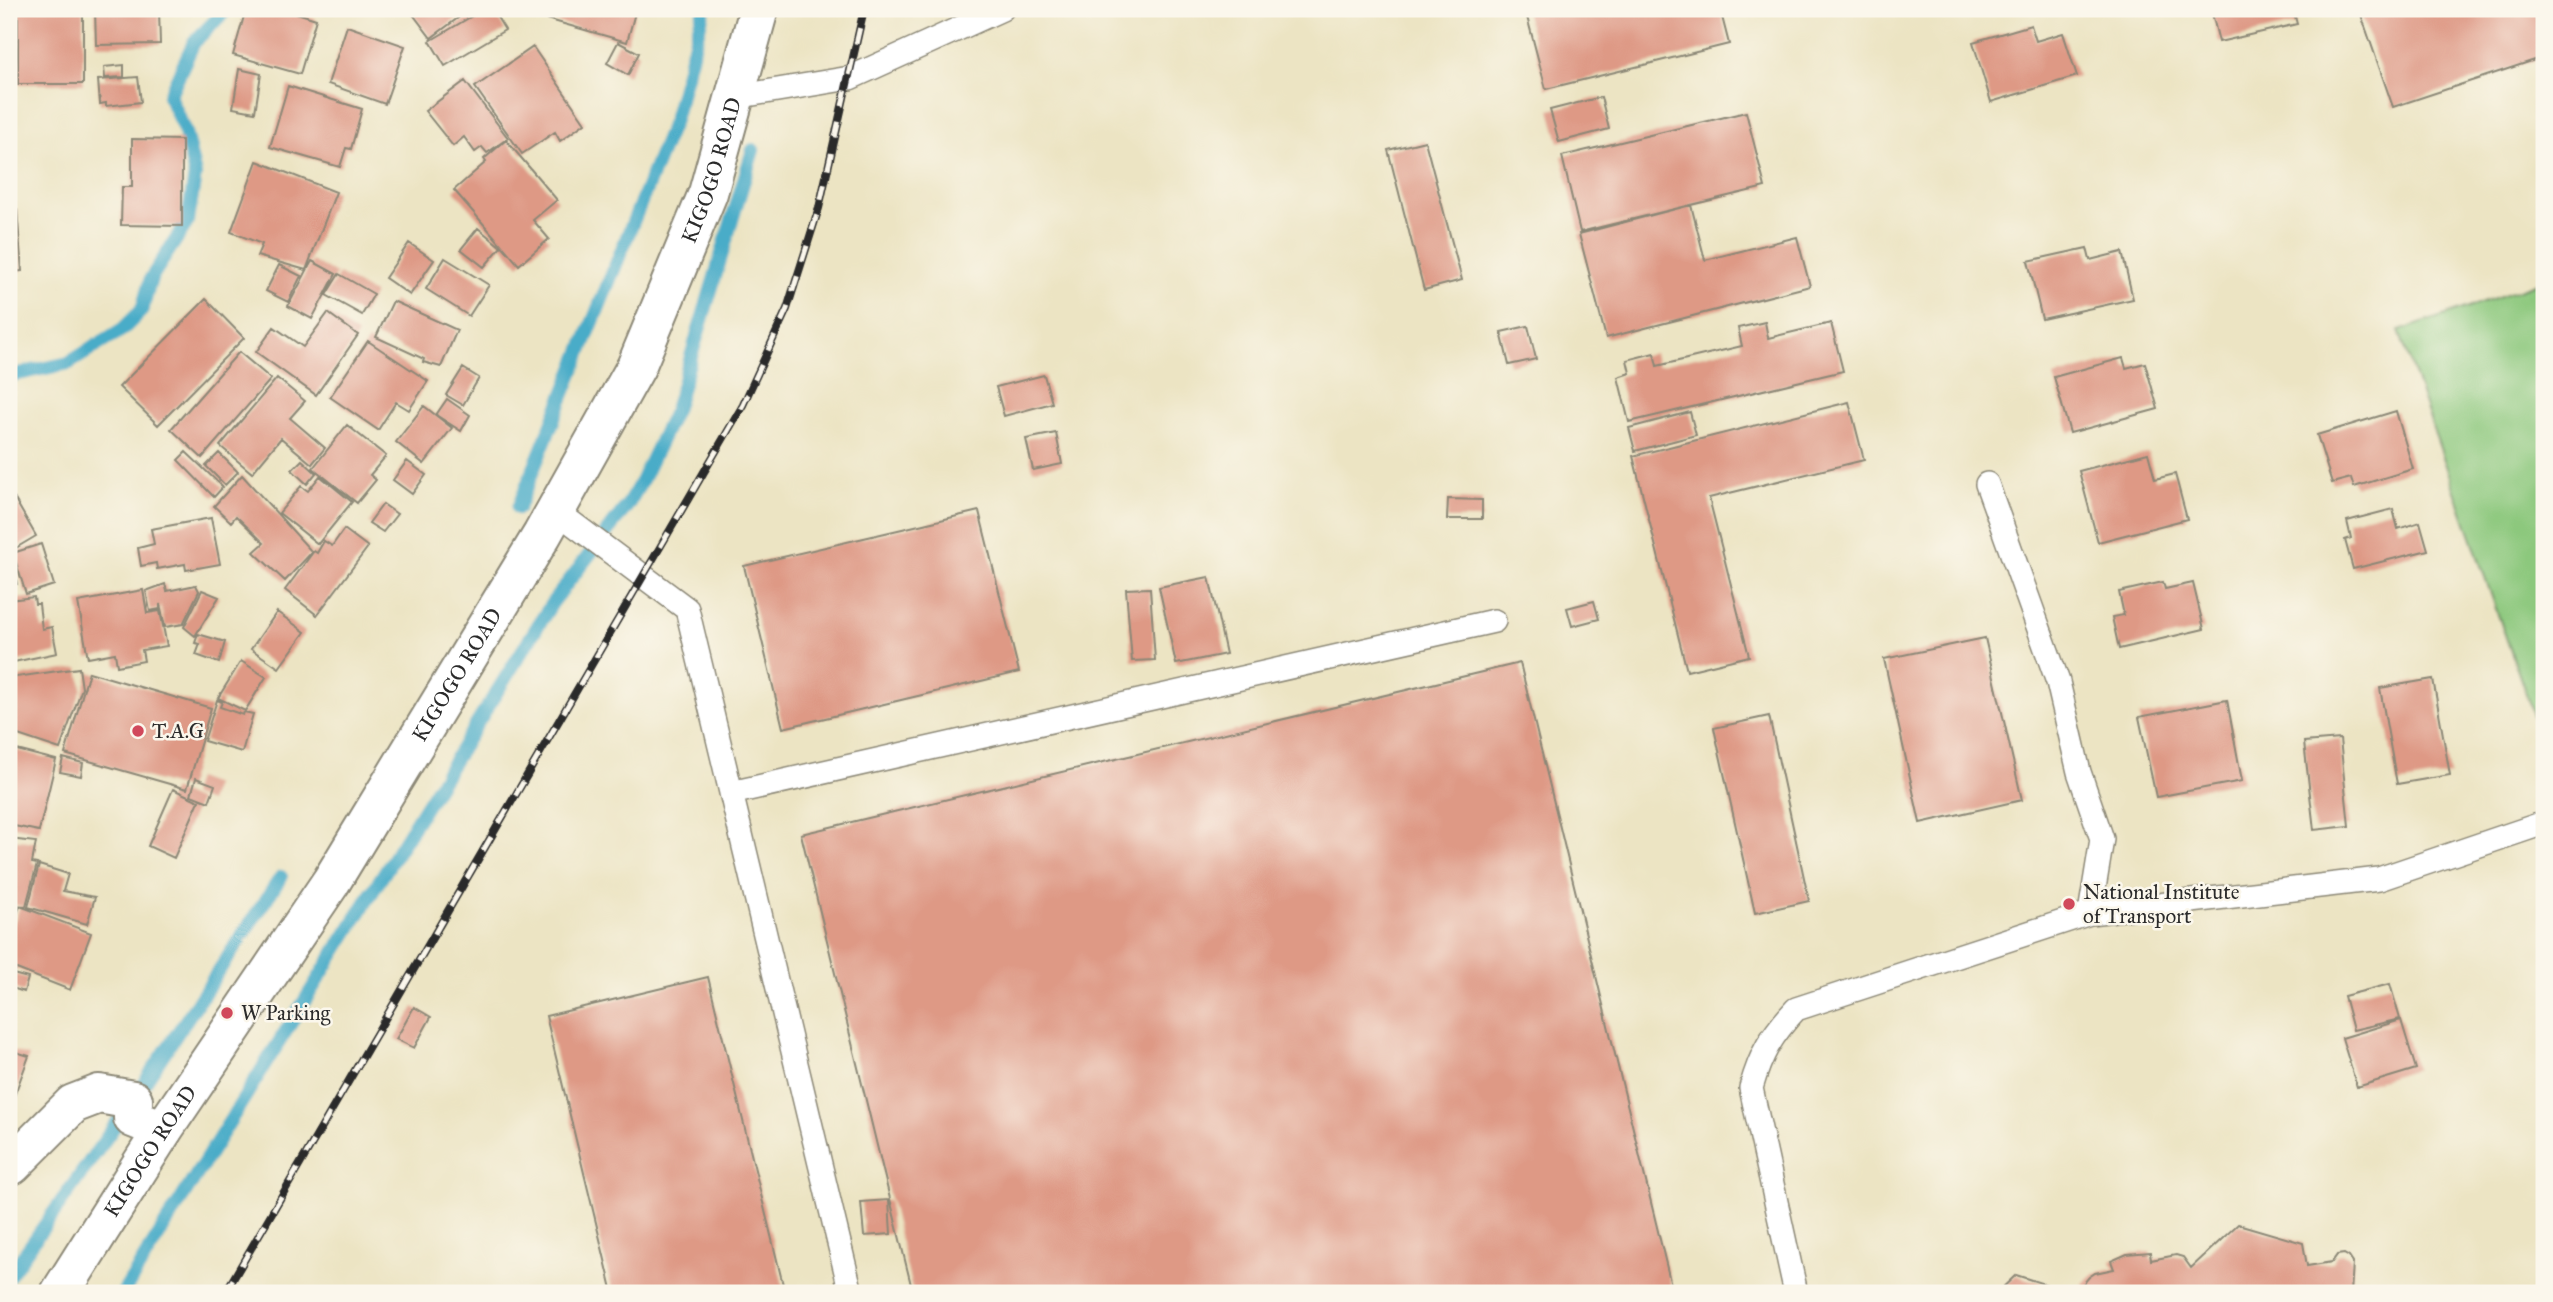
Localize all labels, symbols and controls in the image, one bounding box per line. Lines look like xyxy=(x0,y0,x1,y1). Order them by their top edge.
street label: KIGOGO ROAD xyxy=(676,95,747,247)
street label: KIGOGO ROAD xyxy=(407,603,508,746)
place label: T.A.G xyxy=(152,718,204,744)
marker: T.A.G xyxy=(130,723,146,739)
place label: National Institute of Transport xyxy=(2083,879,2240,929)
marker: National Institute of Transport xyxy=(2061,896,2077,912)
place label: W Parking xyxy=(241,1000,331,1026)
marker: W Parking xyxy=(219,1005,235,1021)
street label: KIGOGO ROAD xyxy=(98,1080,202,1222)

